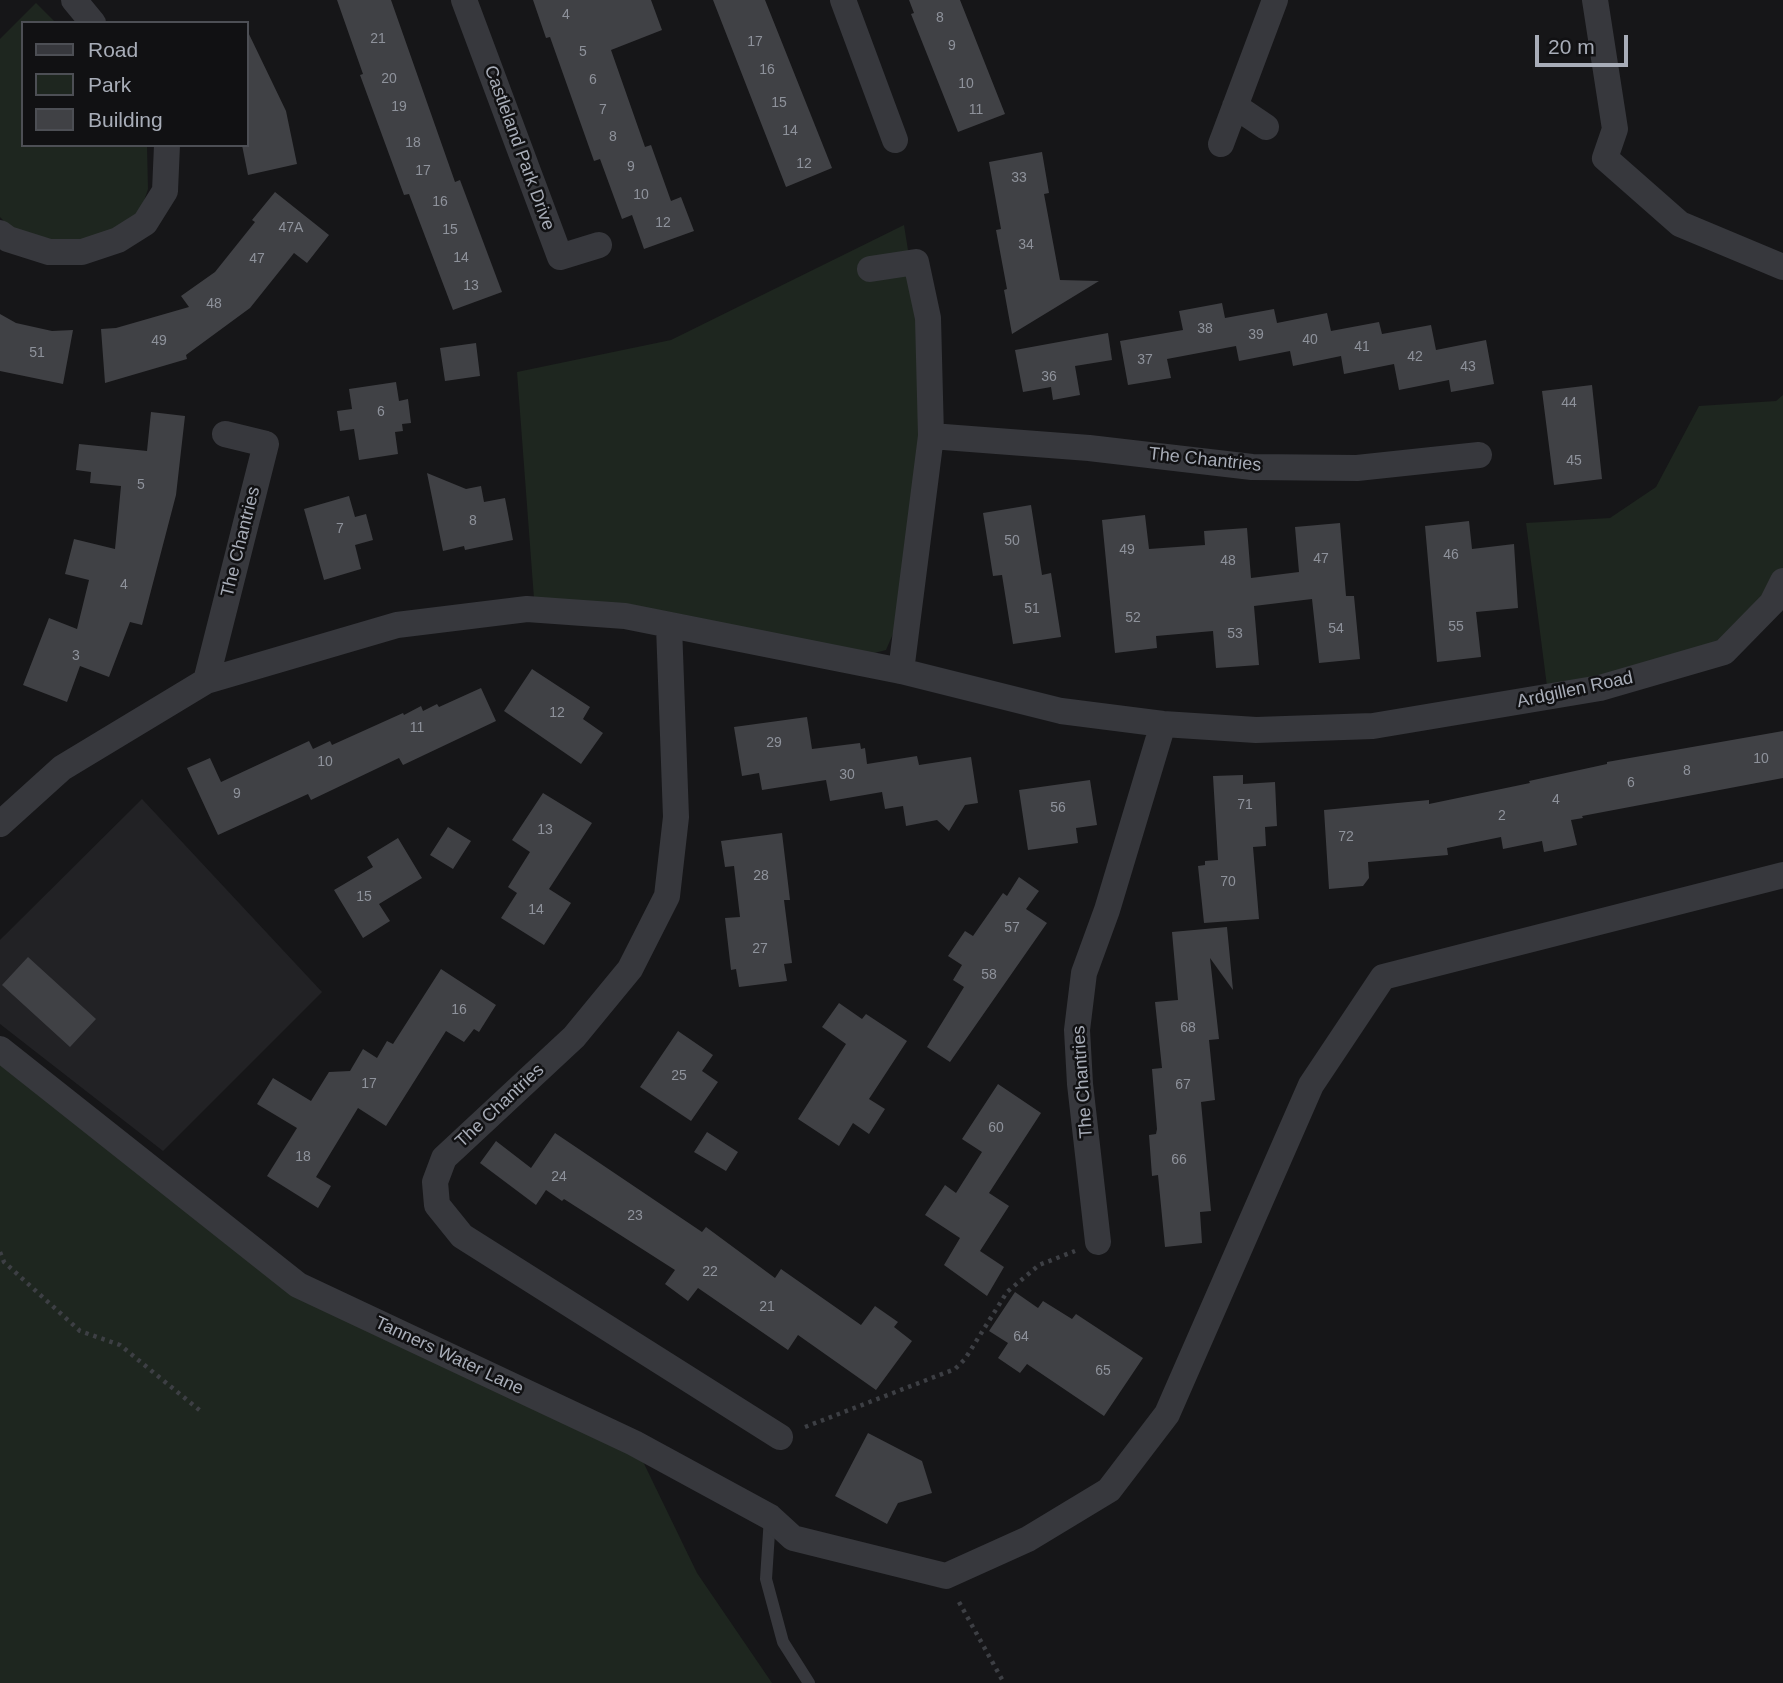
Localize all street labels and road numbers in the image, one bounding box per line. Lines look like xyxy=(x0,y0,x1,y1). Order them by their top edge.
street label: Castleland Park Drive xyxy=(479,63,559,233)
street label: The Chantries xyxy=(1148,443,1262,477)
street label: The Chantries xyxy=(217,485,265,599)
street label: Ardgillen Road xyxy=(1515,667,1635,713)
street label: The Chantries xyxy=(1068,1025,1098,1139)
street label: The Chantries xyxy=(451,1060,549,1152)
street label: Tanners Water Lane xyxy=(371,1312,527,1400)

